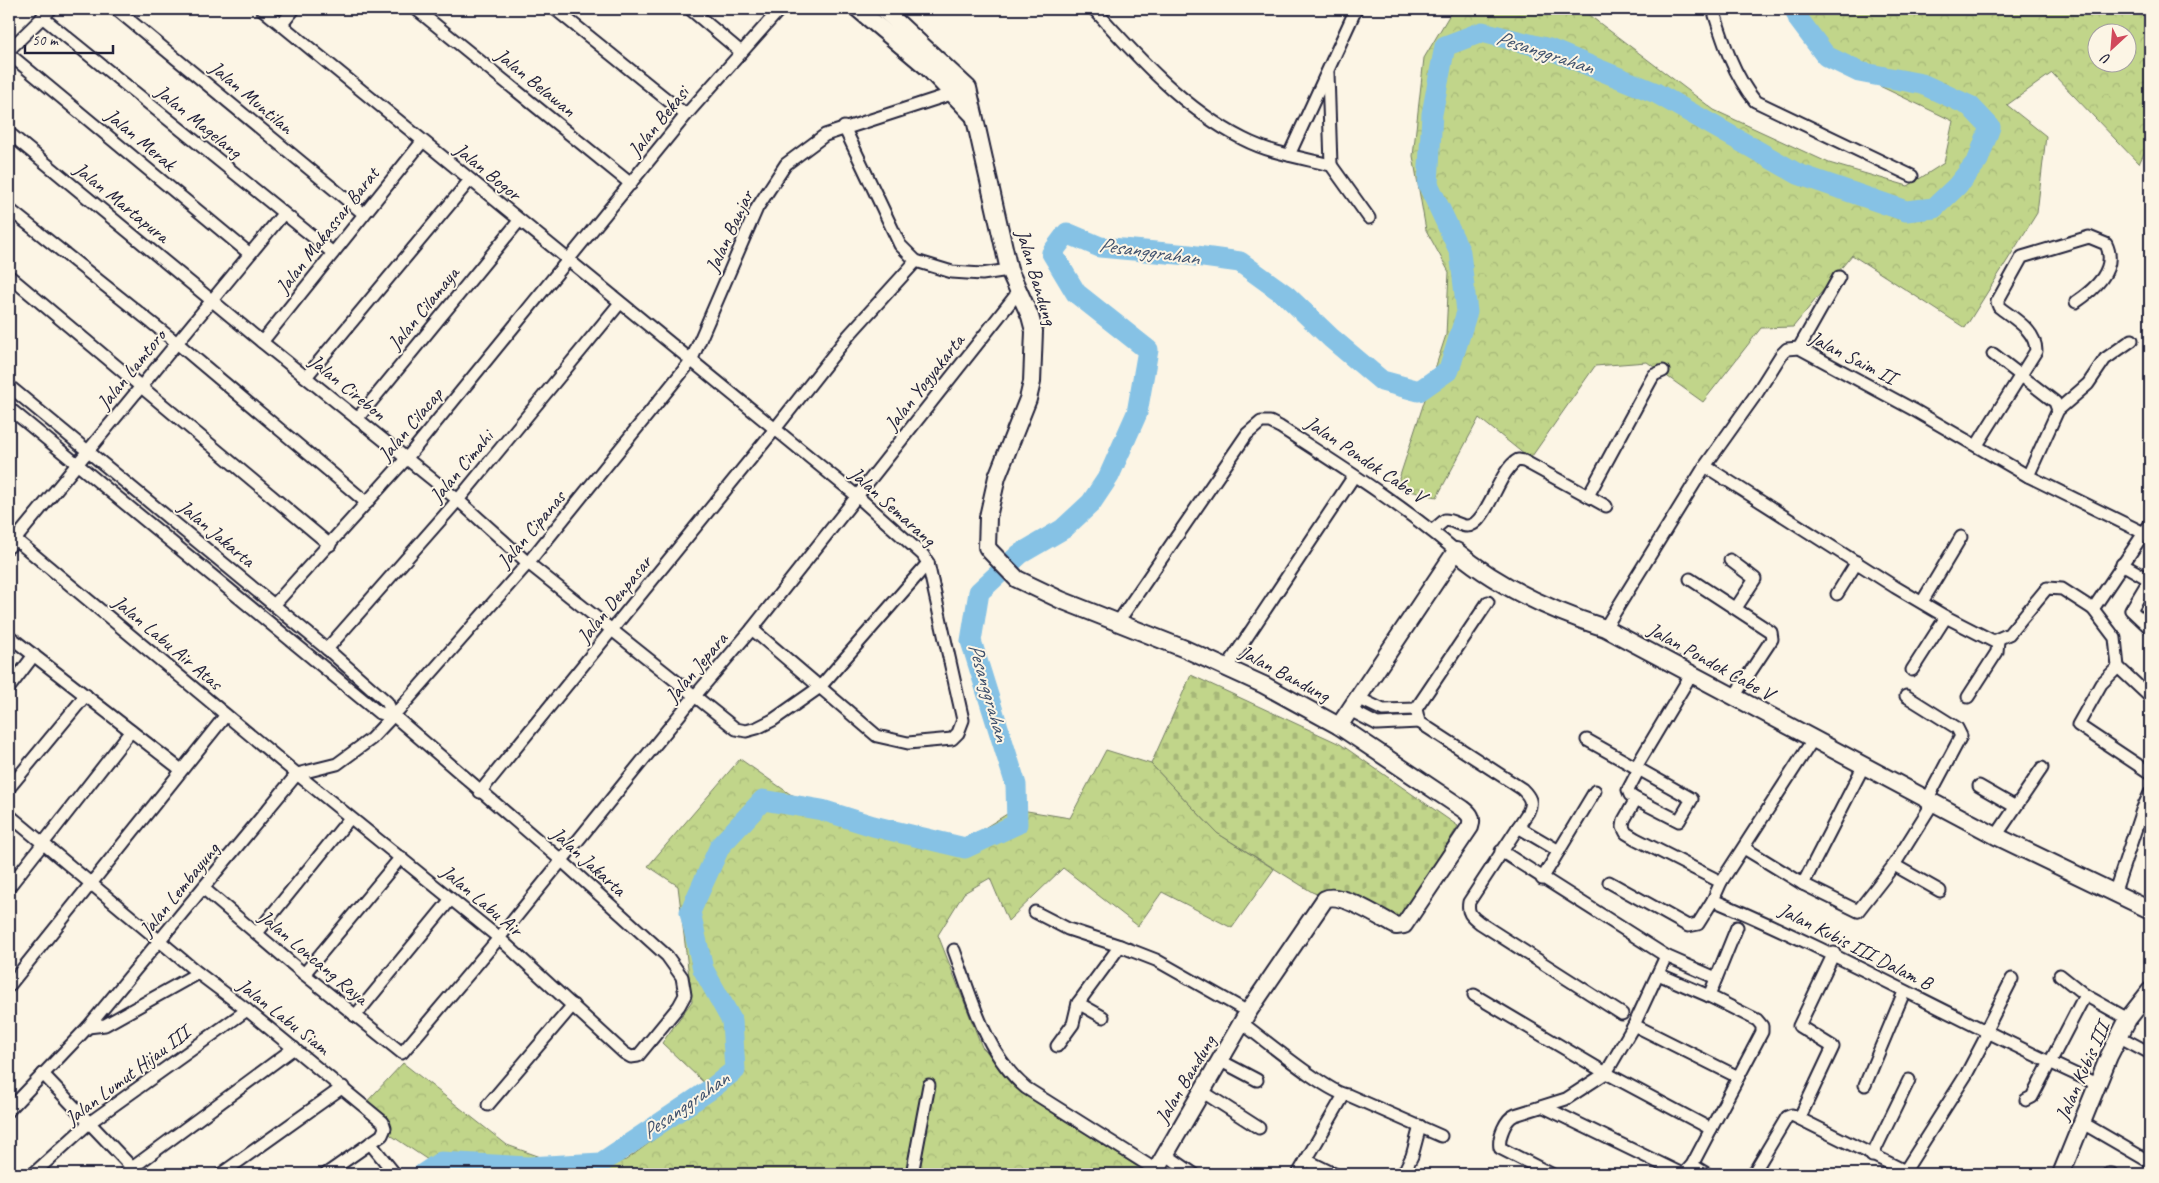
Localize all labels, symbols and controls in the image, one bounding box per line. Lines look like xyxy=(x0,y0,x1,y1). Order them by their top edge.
scale bar xyxy=(25,22,112,54)
north arrow xyxy=(2086,22,2136,72)
water label: Pesanggrahan xyxy=(1493,24,1598,80)
text: 50 m xyxy=(32,31,59,50)
street label: Jalan Belawan xyxy=(490,42,582,123)
text: U xyxy=(2097,49,2113,68)
street label: Jalan Muntilan xyxy=(204,55,299,140)
street label: Jalan Magelang xyxy=(150,78,248,165)
street label: Jalan Bekasi xyxy=(622,79,696,162)
street label: Jalan Merak xyxy=(100,102,182,177)
street label: Jalan Bogor xyxy=(449,136,527,207)
street label: Jalan Martapura xyxy=(68,156,176,250)
street label: Jalan Makassar Barat xyxy=(270,160,386,299)
street label: Jalan Banjar xyxy=(699,185,760,277)
street label: Jalan Bandung xyxy=(1010,225,1063,330)
water label: Pesanggrahan xyxy=(1097,231,1202,271)
street label: Jalan Cilamaya xyxy=(382,260,466,356)
street label: Jalan Lamtoro xyxy=(91,323,172,415)
street label: Jalan Saim II xyxy=(1804,325,1904,392)
street label: Jalan Yogyakarta xyxy=(878,328,971,436)
street label: Jalan Cirebon xyxy=(303,348,392,427)
street label: Jalan Cilacap xyxy=(372,381,449,467)
street label: Jalan Pondok Cabe V xyxy=(1300,410,1434,511)
street label: Jalan Cimahi xyxy=(423,424,500,508)
street label: Jalan Semarang xyxy=(844,460,942,553)
street label: Jalan Cipanas xyxy=(491,484,572,574)
street label: Jalan Jakarta xyxy=(173,494,262,574)
street label: Jalan Denpasar xyxy=(571,549,658,649)
street label: Jalan Labu Air Atas xyxy=(107,589,229,697)
street label: Jalan Pondok Cabe V xyxy=(1643,616,1781,708)
street label: Jalan Jepara xyxy=(659,626,734,708)
street label: Jalan Bandung xyxy=(1235,639,1336,708)
water label: Pesanggrahan xyxy=(963,640,1016,745)
street label: Jalan Jakarta xyxy=(545,821,633,903)
street label: Jalan Lembayung xyxy=(133,837,225,942)
street label: Jalan Labu Air xyxy=(435,858,529,943)
street label: Jalan Kubis III Dalam B xyxy=(1774,897,1938,997)
street label: Jalan Loncang Raya xyxy=(253,904,375,1011)
street label: Jalan Labu Siam xyxy=(232,972,336,1061)
street label: Jalan Kubis III xyxy=(2049,1015,2117,1125)
street label: Jalan Lumut Hijau III xyxy=(59,1018,198,1131)
street label: Jalan Bandung xyxy=(1149,1029,1222,1129)
water label: Pesanggrahan xyxy=(636,1065,735,1144)

